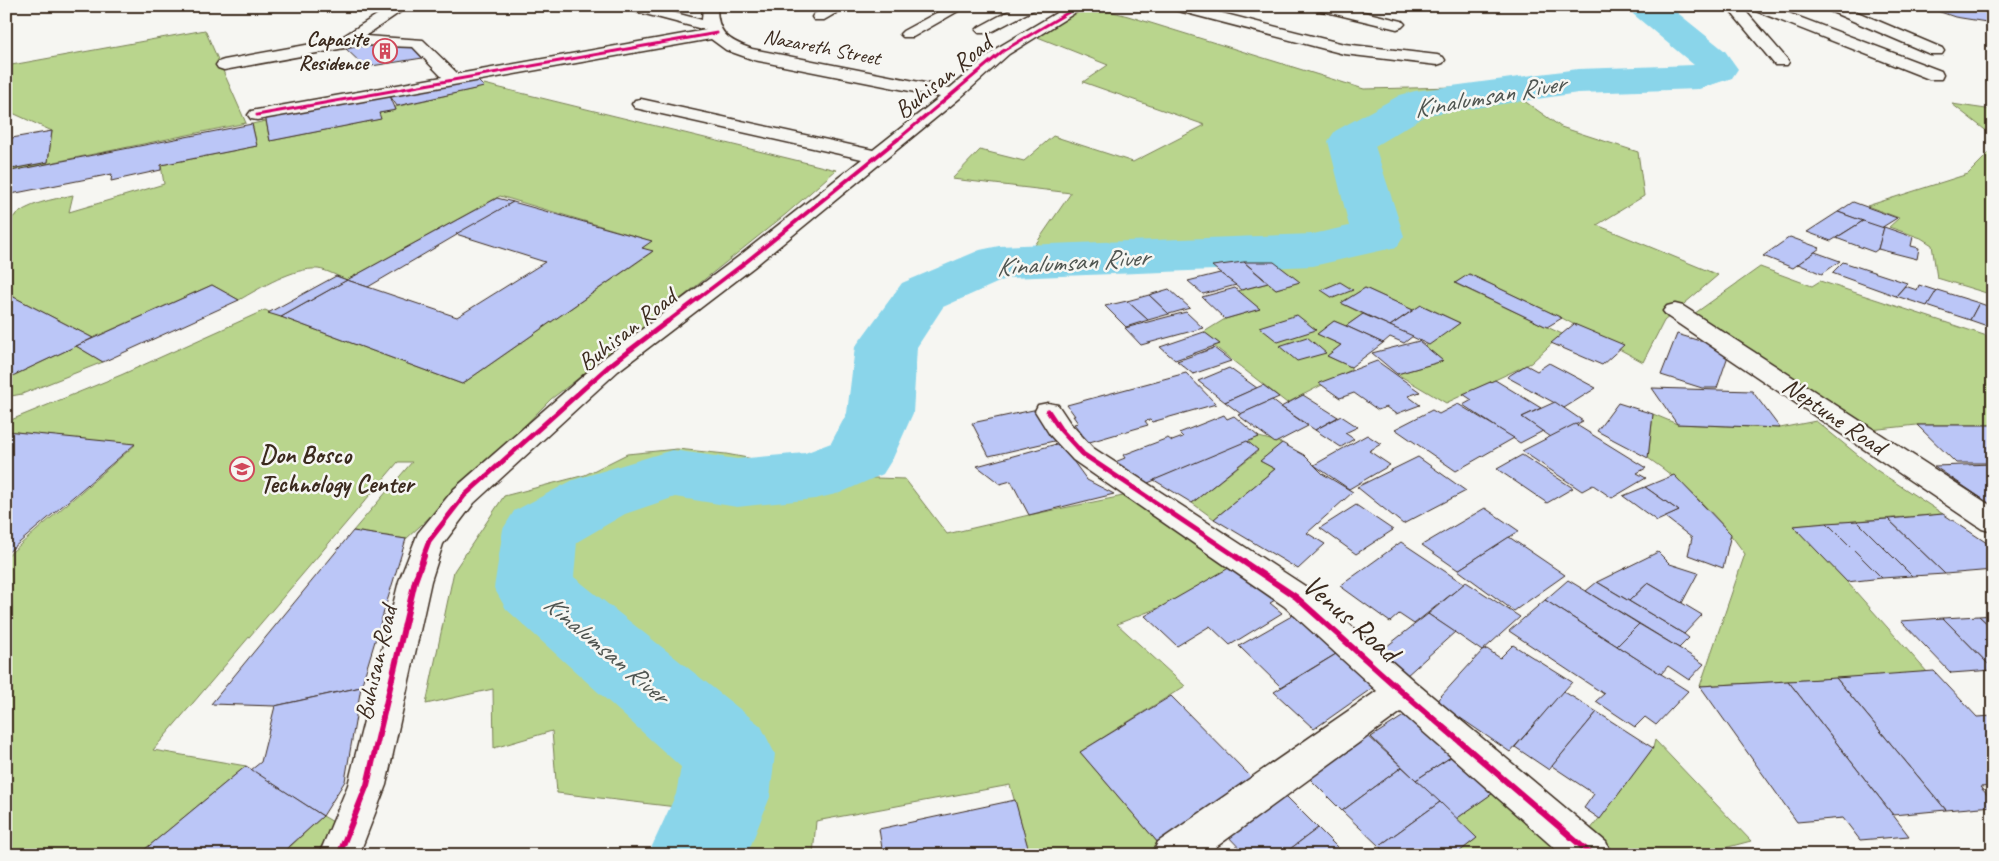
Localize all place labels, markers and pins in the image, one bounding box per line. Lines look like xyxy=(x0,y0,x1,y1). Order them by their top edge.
place label: Capacite Residence xyxy=(299,26,370,76)
building icon: Capacite Residence xyxy=(372,38,398,64)
place label: Don Bosco Technology Center xyxy=(260,439,416,500)
school or university icon: Don Bosco Technology Center xyxy=(229,456,255,482)

